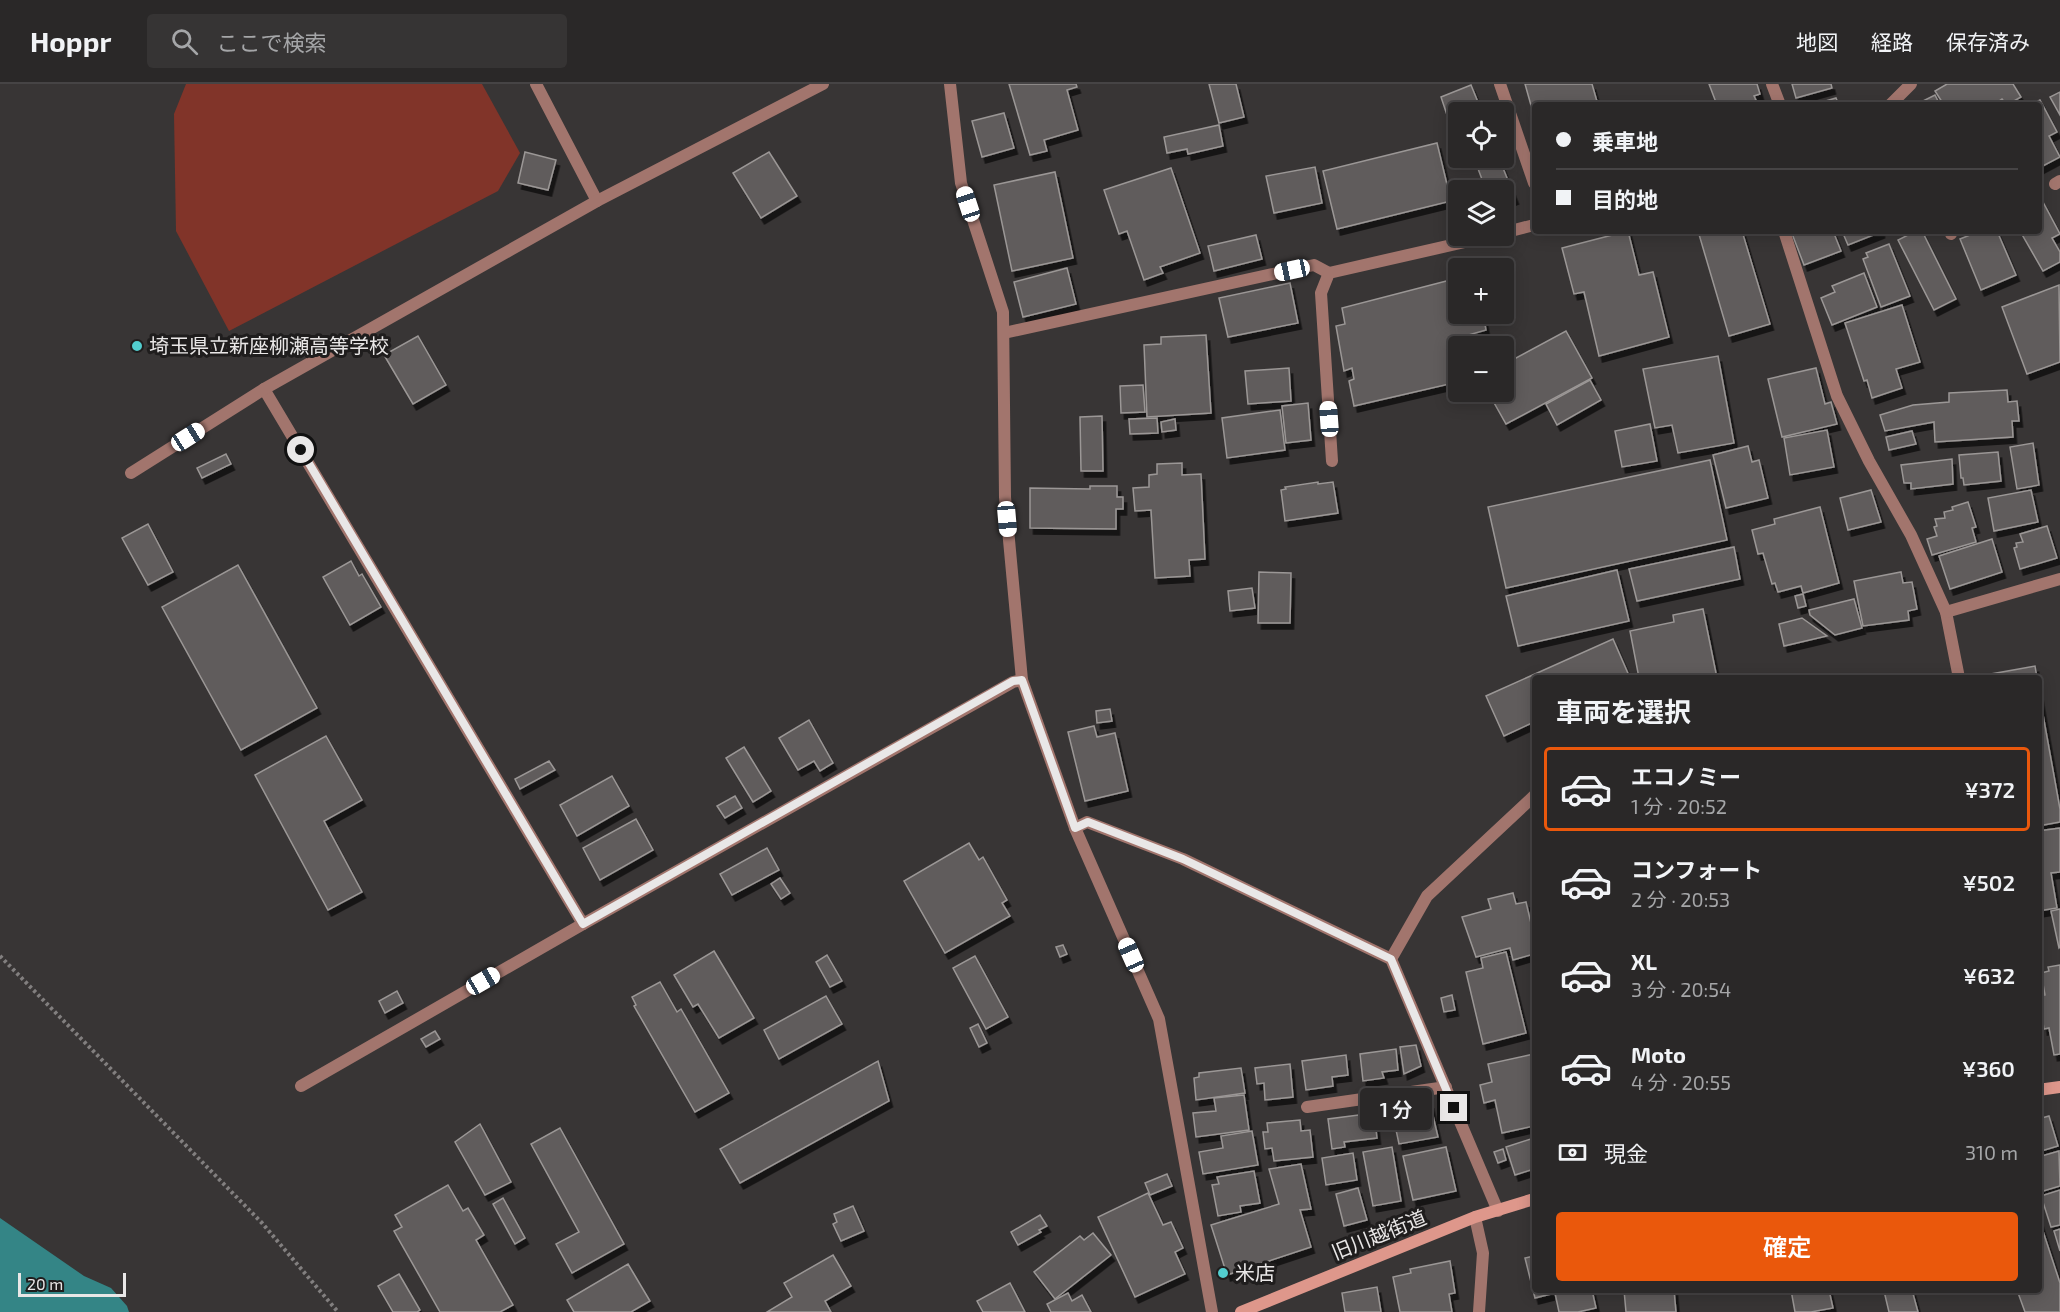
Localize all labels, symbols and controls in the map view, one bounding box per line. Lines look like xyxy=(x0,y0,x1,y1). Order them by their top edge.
search box xyxy=(147,14,567,68)
text: Hoppr xyxy=(30,24,111,58)
icon: search xyxy=(168,25,201,58)
text: ここで検索 xyxy=(216,29,326,55)
text: 地図 xyxy=(1796,29,1838,54)
text: 経路 xyxy=(1871,29,1913,54)
text: 保存済み xyxy=(1946,29,2030,54)
map controls xyxy=(1448,102,1514,402)
button: locate xyxy=(1448,102,1514,168)
text: 乗車地 xyxy=(1592,128,1658,154)
button: layers xyxy=(1448,180,1514,246)
car xyxy=(954,184,982,224)
text: 目的地 xyxy=(1592,186,1658,212)
car xyxy=(1273,257,1311,283)
button: + xyxy=(1448,258,1514,324)
place label: 埼玉県立新座柳瀬高等学校 xyxy=(149,333,389,357)
button: − xyxy=(1448,336,1514,402)
marker: 埼玉県立新座柳瀬高等学校 xyxy=(130,339,144,353)
car xyxy=(1319,400,1339,438)
car xyxy=(168,420,208,454)
route start xyxy=(287,436,314,463)
car xyxy=(996,500,1018,538)
text: 車両を選択 xyxy=(1556,695,1691,727)
icon: car xyxy=(1559,762,1613,816)
text: エコノミー xyxy=(1631,763,1741,789)
text: ¥372 xyxy=(1964,776,2015,802)
text: 1 分 · 20:52 xyxy=(1631,794,1727,818)
icon: car xyxy=(1559,855,1613,909)
text: コンフォート xyxy=(1631,856,1762,882)
text: ¥502 xyxy=(1963,869,2015,895)
text: 2 分 · 20:53 xyxy=(1631,887,1730,911)
car xyxy=(1115,935,1147,975)
icon: car xyxy=(1559,948,1613,1002)
text: XL xyxy=(1631,948,1657,974)
text: ¥632 xyxy=(1963,962,2015,988)
car xyxy=(463,964,503,998)
text: 3 分 · 20:54 xyxy=(1631,977,1731,1001)
icon: car xyxy=(1559,1041,1613,1095)
text: Moto xyxy=(1631,1041,1686,1067)
text: ¥360 xyxy=(1962,1055,2015,1081)
text: 4 分 · 20:55 xyxy=(1631,1070,1731,1094)
callout: 1 分 xyxy=(1361,1087,1433,1129)
route end xyxy=(1440,1094,1467,1121)
text: 1 分 xyxy=(1380,1097,1412,1121)
icon: cash xyxy=(1556,1136,1589,1169)
text: 現金 xyxy=(1604,1140,1648,1166)
text: 310 m xyxy=(1965,1140,2018,1164)
street label: 旧川越街道 xyxy=(1328,1204,1429,1264)
button: 確定 xyxy=(1556,1212,2018,1281)
place label: 米店 xyxy=(1235,1260,1275,1284)
marker: 米店 xyxy=(1216,1266,1230,1280)
scale bar xyxy=(18,1270,126,1298)
text: 20 m xyxy=(27,1274,63,1293)

